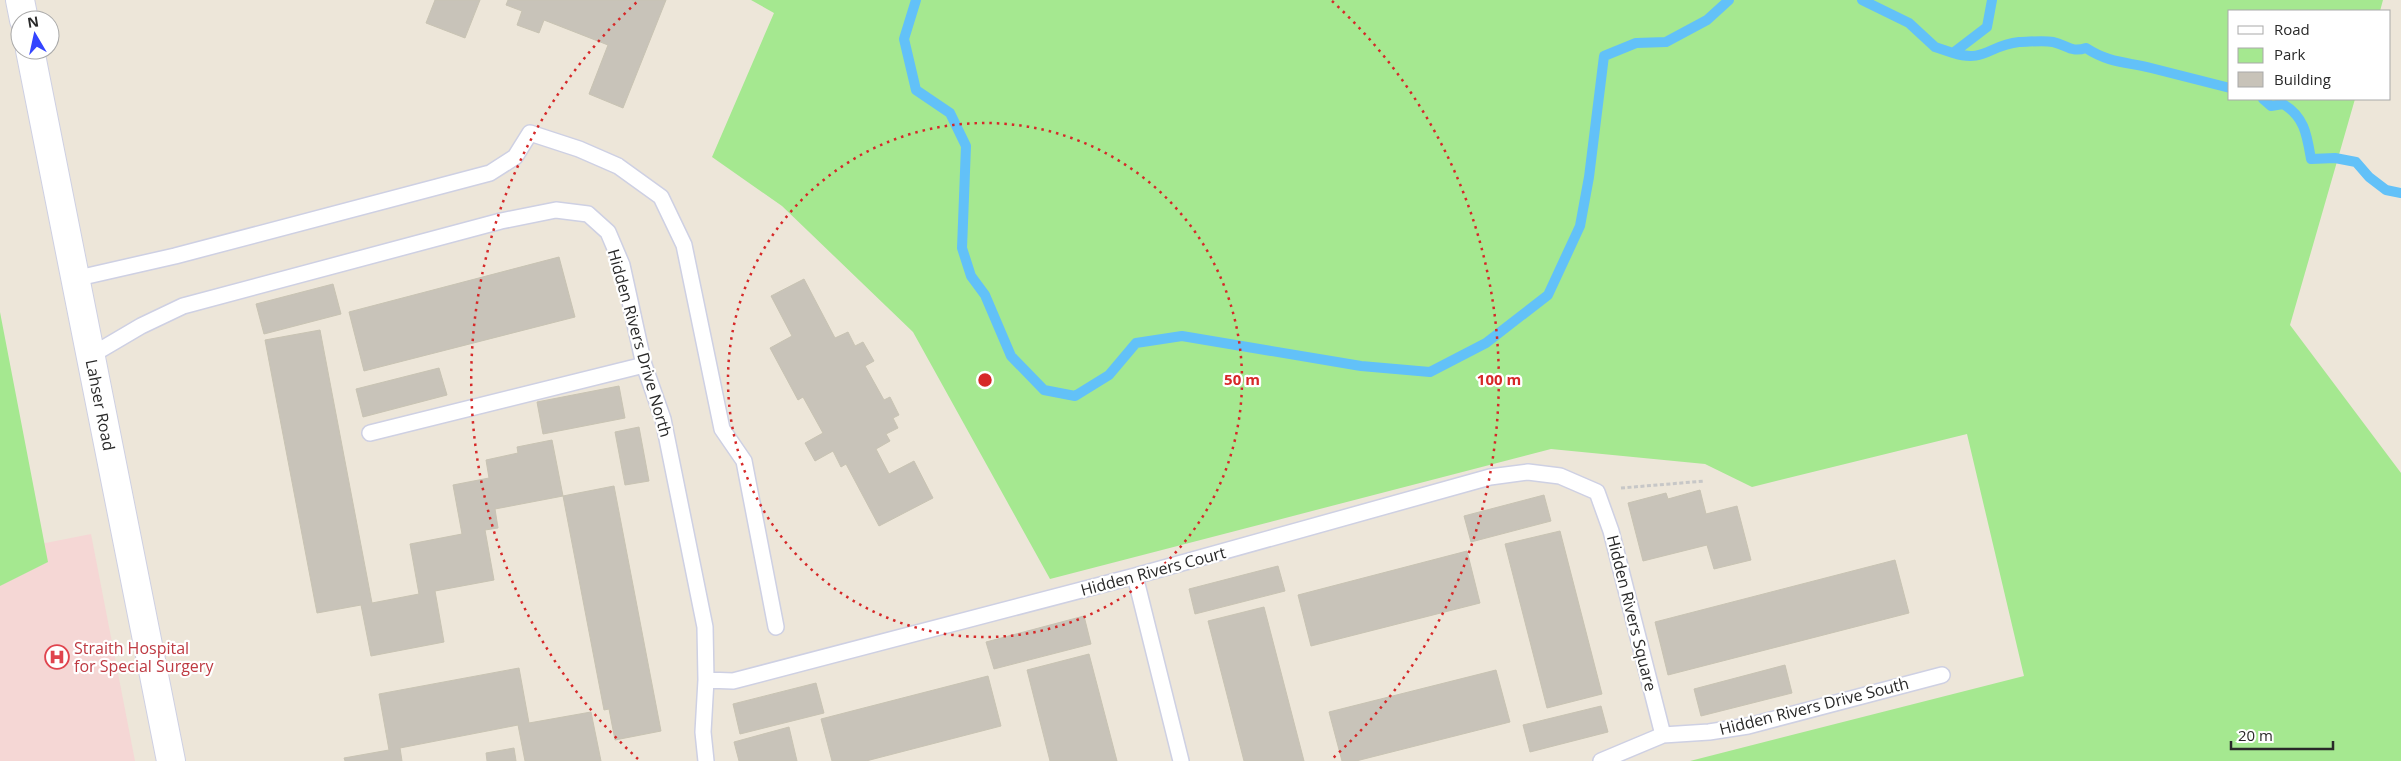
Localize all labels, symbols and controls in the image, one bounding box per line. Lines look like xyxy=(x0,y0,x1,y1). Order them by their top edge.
north arrow xyxy=(10,10,60,60)
legend xyxy=(2228,10,2391,100)
text: N xyxy=(26,11,40,32)
text: Road xyxy=(2274,19,2310,39)
text: Park xyxy=(2274,44,2305,64)
text: Building xyxy=(2274,69,2331,89)
street label: Hidden Rivers Drive North xyxy=(603,246,677,440)
street label: Lahser Road xyxy=(81,358,120,453)
text: 50 m xyxy=(1224,369,1260,389)
text: 100 m xyxy=(1477,369,1521,389)
centre of rings xyxy=(976,371,994,389)
street label: Hidden Rivers Square xyxy=(1602,533,1662,693)
street label: Hidden Rivers Court xyxy=(1078,541,1228,601)
place label: Straith Hospital for Special Surgery xyxy=(74,637,214,677)
hospital icon: Straith Hospital for Special Surgery xyxy=(44,644,70,670)
street label: Hidden Rivers Drive South xyxy=(1717,672,1911,740)
scale bar xyxy=(2231,718,2334,750)
text: 20 m xyxy=(2238,725,2273,745)

